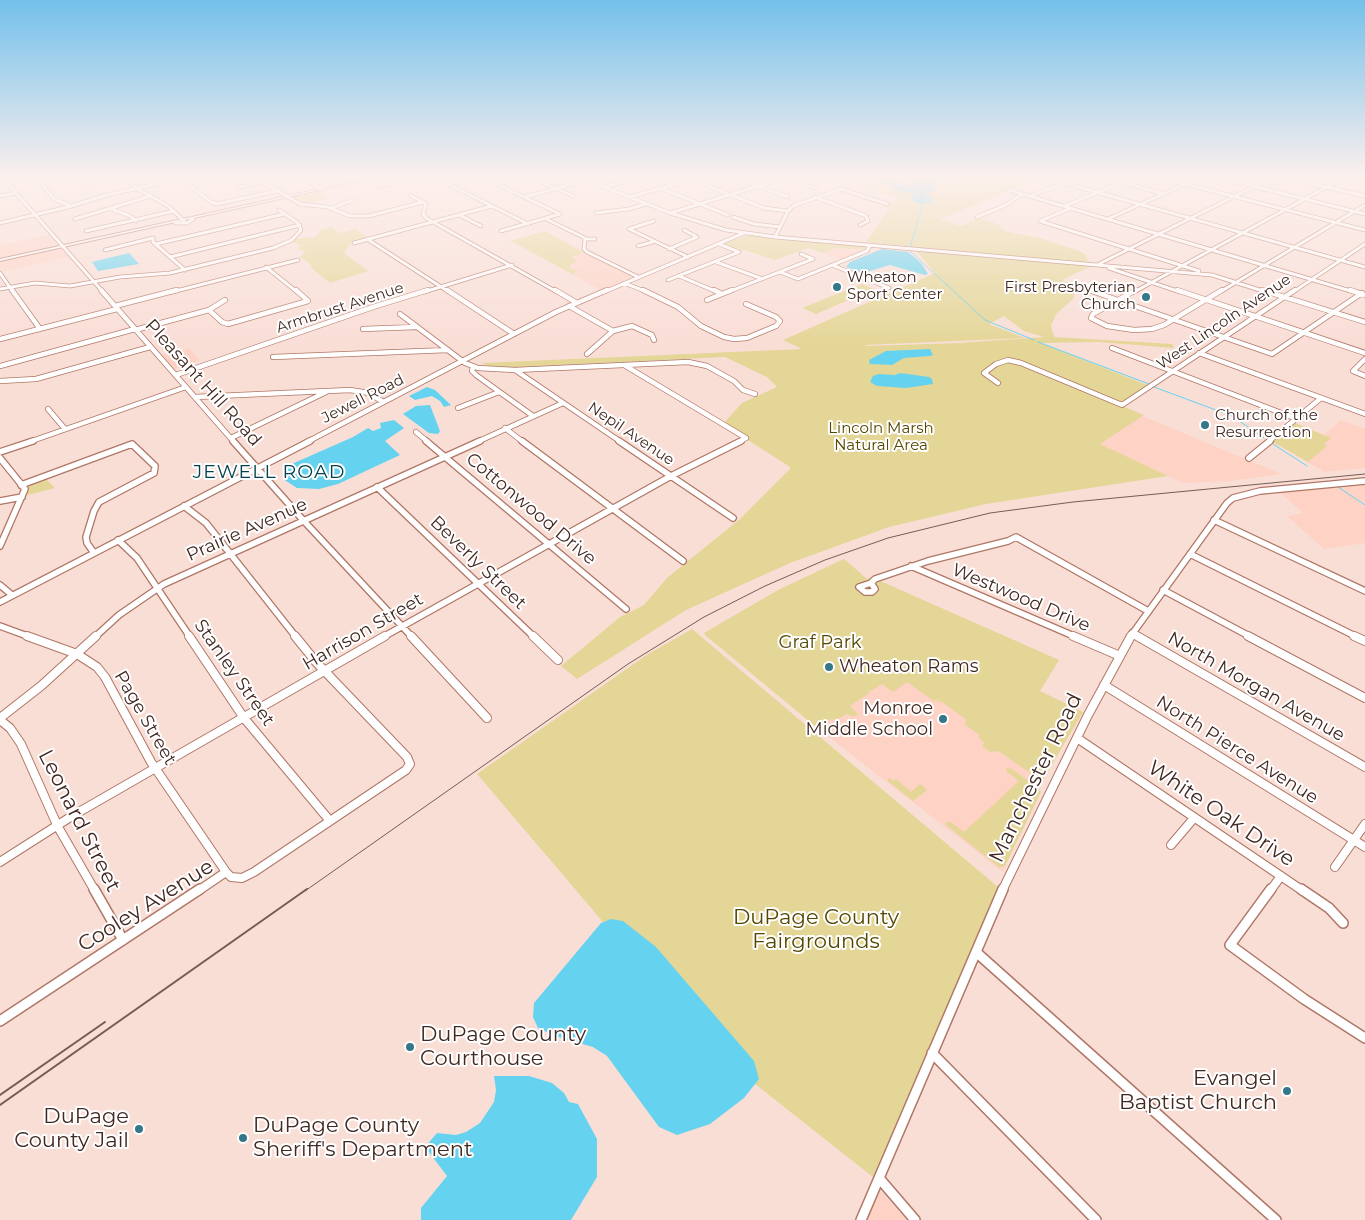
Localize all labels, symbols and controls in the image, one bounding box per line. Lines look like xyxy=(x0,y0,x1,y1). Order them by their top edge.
place label: Wheaton Sport Center xyxy=(847,269,942,304)
street label: West Lincoln Avenue xyxy=(1154,270,1294,374)
street label: Armbrust Avenue xyxy=(274,279,406,337)
place label: First Presbyterian Church xyxy=(1005,279,1136,314)
marker: Wheaton Sport Center xyxy=(831,281,843,293)
marker: First Presbyterian Church xyxy=(1140,291,1152,303)
street label: Pleasant Hill Road xyxy=(140,315,266,451)
street label: Jewell Road xyxy=(319,371,407,427)
street label: Nepil Avenue xyxy=(585,399,677,469)
place label: Church of the Resurrection xyxy=(1215,407,1318,442)
marker: Church of the Resurrection xyxy=(1199,419,1211,431)
park label: Lincoln Marsh Natural Area xyxy=(828,420,934,455)
street label: Cottonwood Drive xyxy=(462,448,600,570)
district label: JEWELL ROAD xyxy=(191,461,347,483)
street label: Prairie Avenue xyxy=(183,494,311,566)
street label: Beverly Street xyxy=(425,512,531,614)
street label: Westwood Drive xyxy=(949,559,1093,637)
street label: Harrison Street xyxy=(299,589,427,675)
street label: Stanley Street xyxy=(189,615,279,731)
street label: North Morgan Avenue xyxy=(1164,627,1348,747)
park label: Graf Park xyxy=(779,632,861,654)
place label: Wheaton Rams xyxy=(839,656,979,678)
marker: Wheaton Rams xyxy=(823,661,835,673)
street label: Page Street xyxy=(109,667,181,769)
street label: Manchester Road xyxy=(984,689,1088,867)
street label: North Pierce Avenue xyxy=(1152,691,1322,809)
place label: Monroe Middle School xyxy=(805,698,933,741)
marker: Monroe Middle School xyxy=(937,713,949,725)
street label: Leonard Street xyxy=(32,746,126,896)
street label: White Oak Drive xyxy=(1143,755,1299,873)
street label: Cooley Avenue xyxy=(74,854,218,958)
park label: DuPage County Fairgrounds xyxy=(733,905,899,955)
place label: DuPage County Courthouse xyxy=(420,1022,586,1072)
marker: DuPage County Courthouse xyxy=(404,1041,416,1053)
place label: Evangel Baptist Church xyxy=(1119,1066,1277,1116)
marker: Evangel Baptist Church xyxy=(1281,1085,1293,1097)
place label: DuPage County Jail xyxy=(14,1104,129,1154)
place label: DuPage County Sheriff's Department xyxy=(253,1113,473,1163)
marker: DuPage County Jail xyxy=(133,1123,145,1135)
marker: DuPage County Sheriff's Department xyxy=(237,1132,249,1144)

